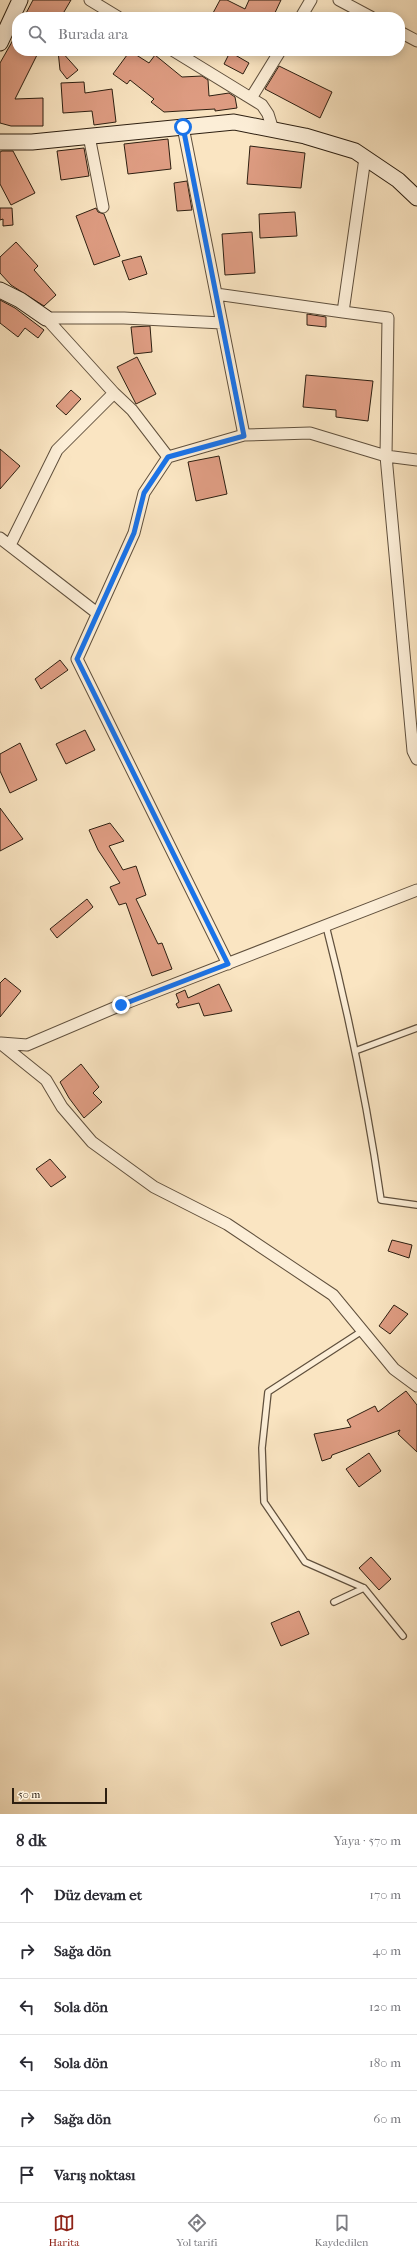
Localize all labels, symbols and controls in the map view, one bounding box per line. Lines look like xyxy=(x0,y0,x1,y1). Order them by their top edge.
search box xyxy=(12,12,405,56)
icon: search xyxy=(26,23,48,45)
text: Burada ara xyxy=(58,25,128,43)
route start xyxy=(174,118,192,136)
route end xyxy=(112,996,130,1014)
scale bar xyxy=(12,1786,107,1805)
text: 50 m xyxy=(18,1788,40,1801)
text: 8 dk xyxy=(16,1830,46,1850)
text: Yaya · 570 m xyxy=(334,1833,401,1848)
icon: ahead xyxy=(16,1884,38,1906)
text: Düz devam et xyxy=(54,1886,142,1904)
text: 170 m xyxy=(369,1887,401,1902)
icon: right xyxy=(16,1940,38,1962)
text: Sağa dön xyxy=(54,1942,111,1960)
text: 40 m xyxy=(373,1943,401,1958)
icon: left xyxy=(16,1996,38,2018)
text: Sola dön xyxy=(54,1998,108,2016)
text: 120 m xyxy=(369,1999,401,2014)
icon: left xyxy=(16,2052,38,2074)
text: Sola dön xyxy=(54,2054,108,2072)
text: 180 m xyxy=(369,2055,401,2070)
icon: right xyxy=(16,2108,38,2130)
text: Sağa dön xyxy=(54,2110,111,2128)
text: 60 m xyxy=(373,2111,401,2126)
icon: arrive xyxy=(16,2164,38,2186)
text: Varış noktası xyxy=(54,2166,135,2184)
tab: Harita xyxy=(49,2212,79,2249)
tab: Yol tarifi xyxy=(176,2212,217,2249)
tab: Kaydedilen xyxy=(315,2212,368,2249)

